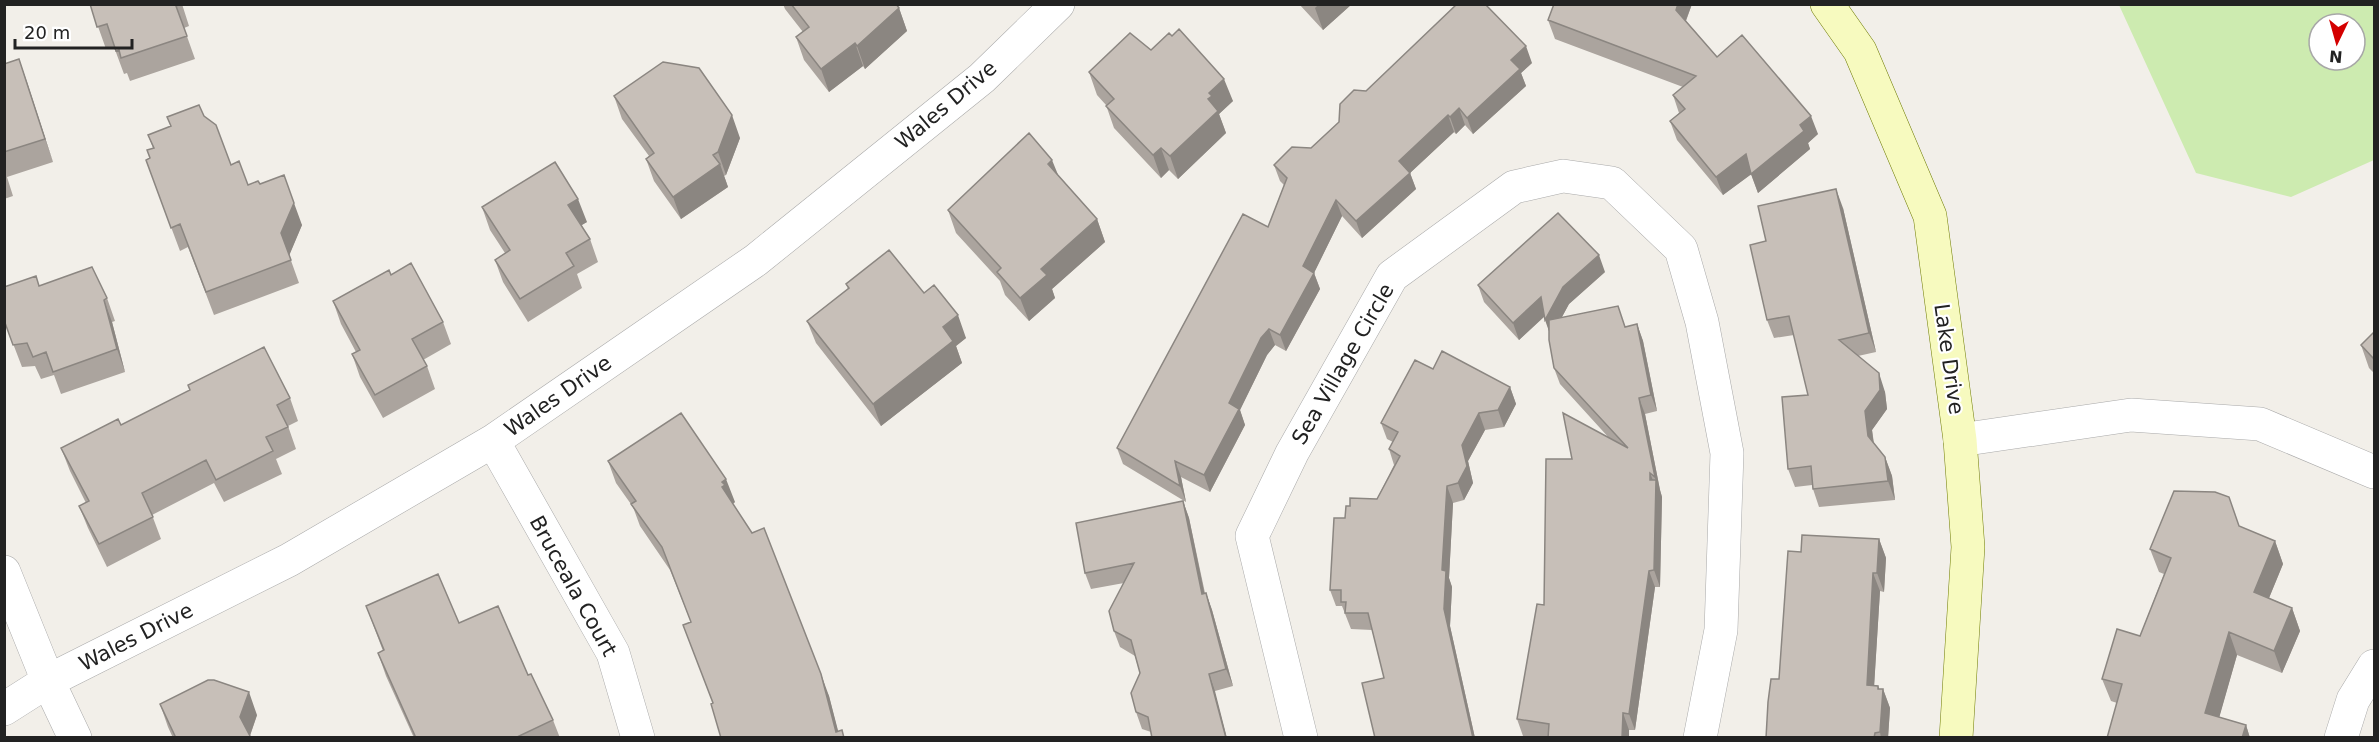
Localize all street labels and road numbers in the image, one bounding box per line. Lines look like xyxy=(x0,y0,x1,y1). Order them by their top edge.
street label: Wales Drive xyxy=(891,56,1001,154)
street label: Sea Village Circle xyxy=(1287,279,1399,449)
street label: Lake Drive xyxy=(1929,302,1969,416)
street label: Wales Drive xyxy=(500,350,616,442)
street label: Bruceala Court xyxy=(525,512,621,660)
street label: Wales Drive xyxy=(75,598,197,676)

